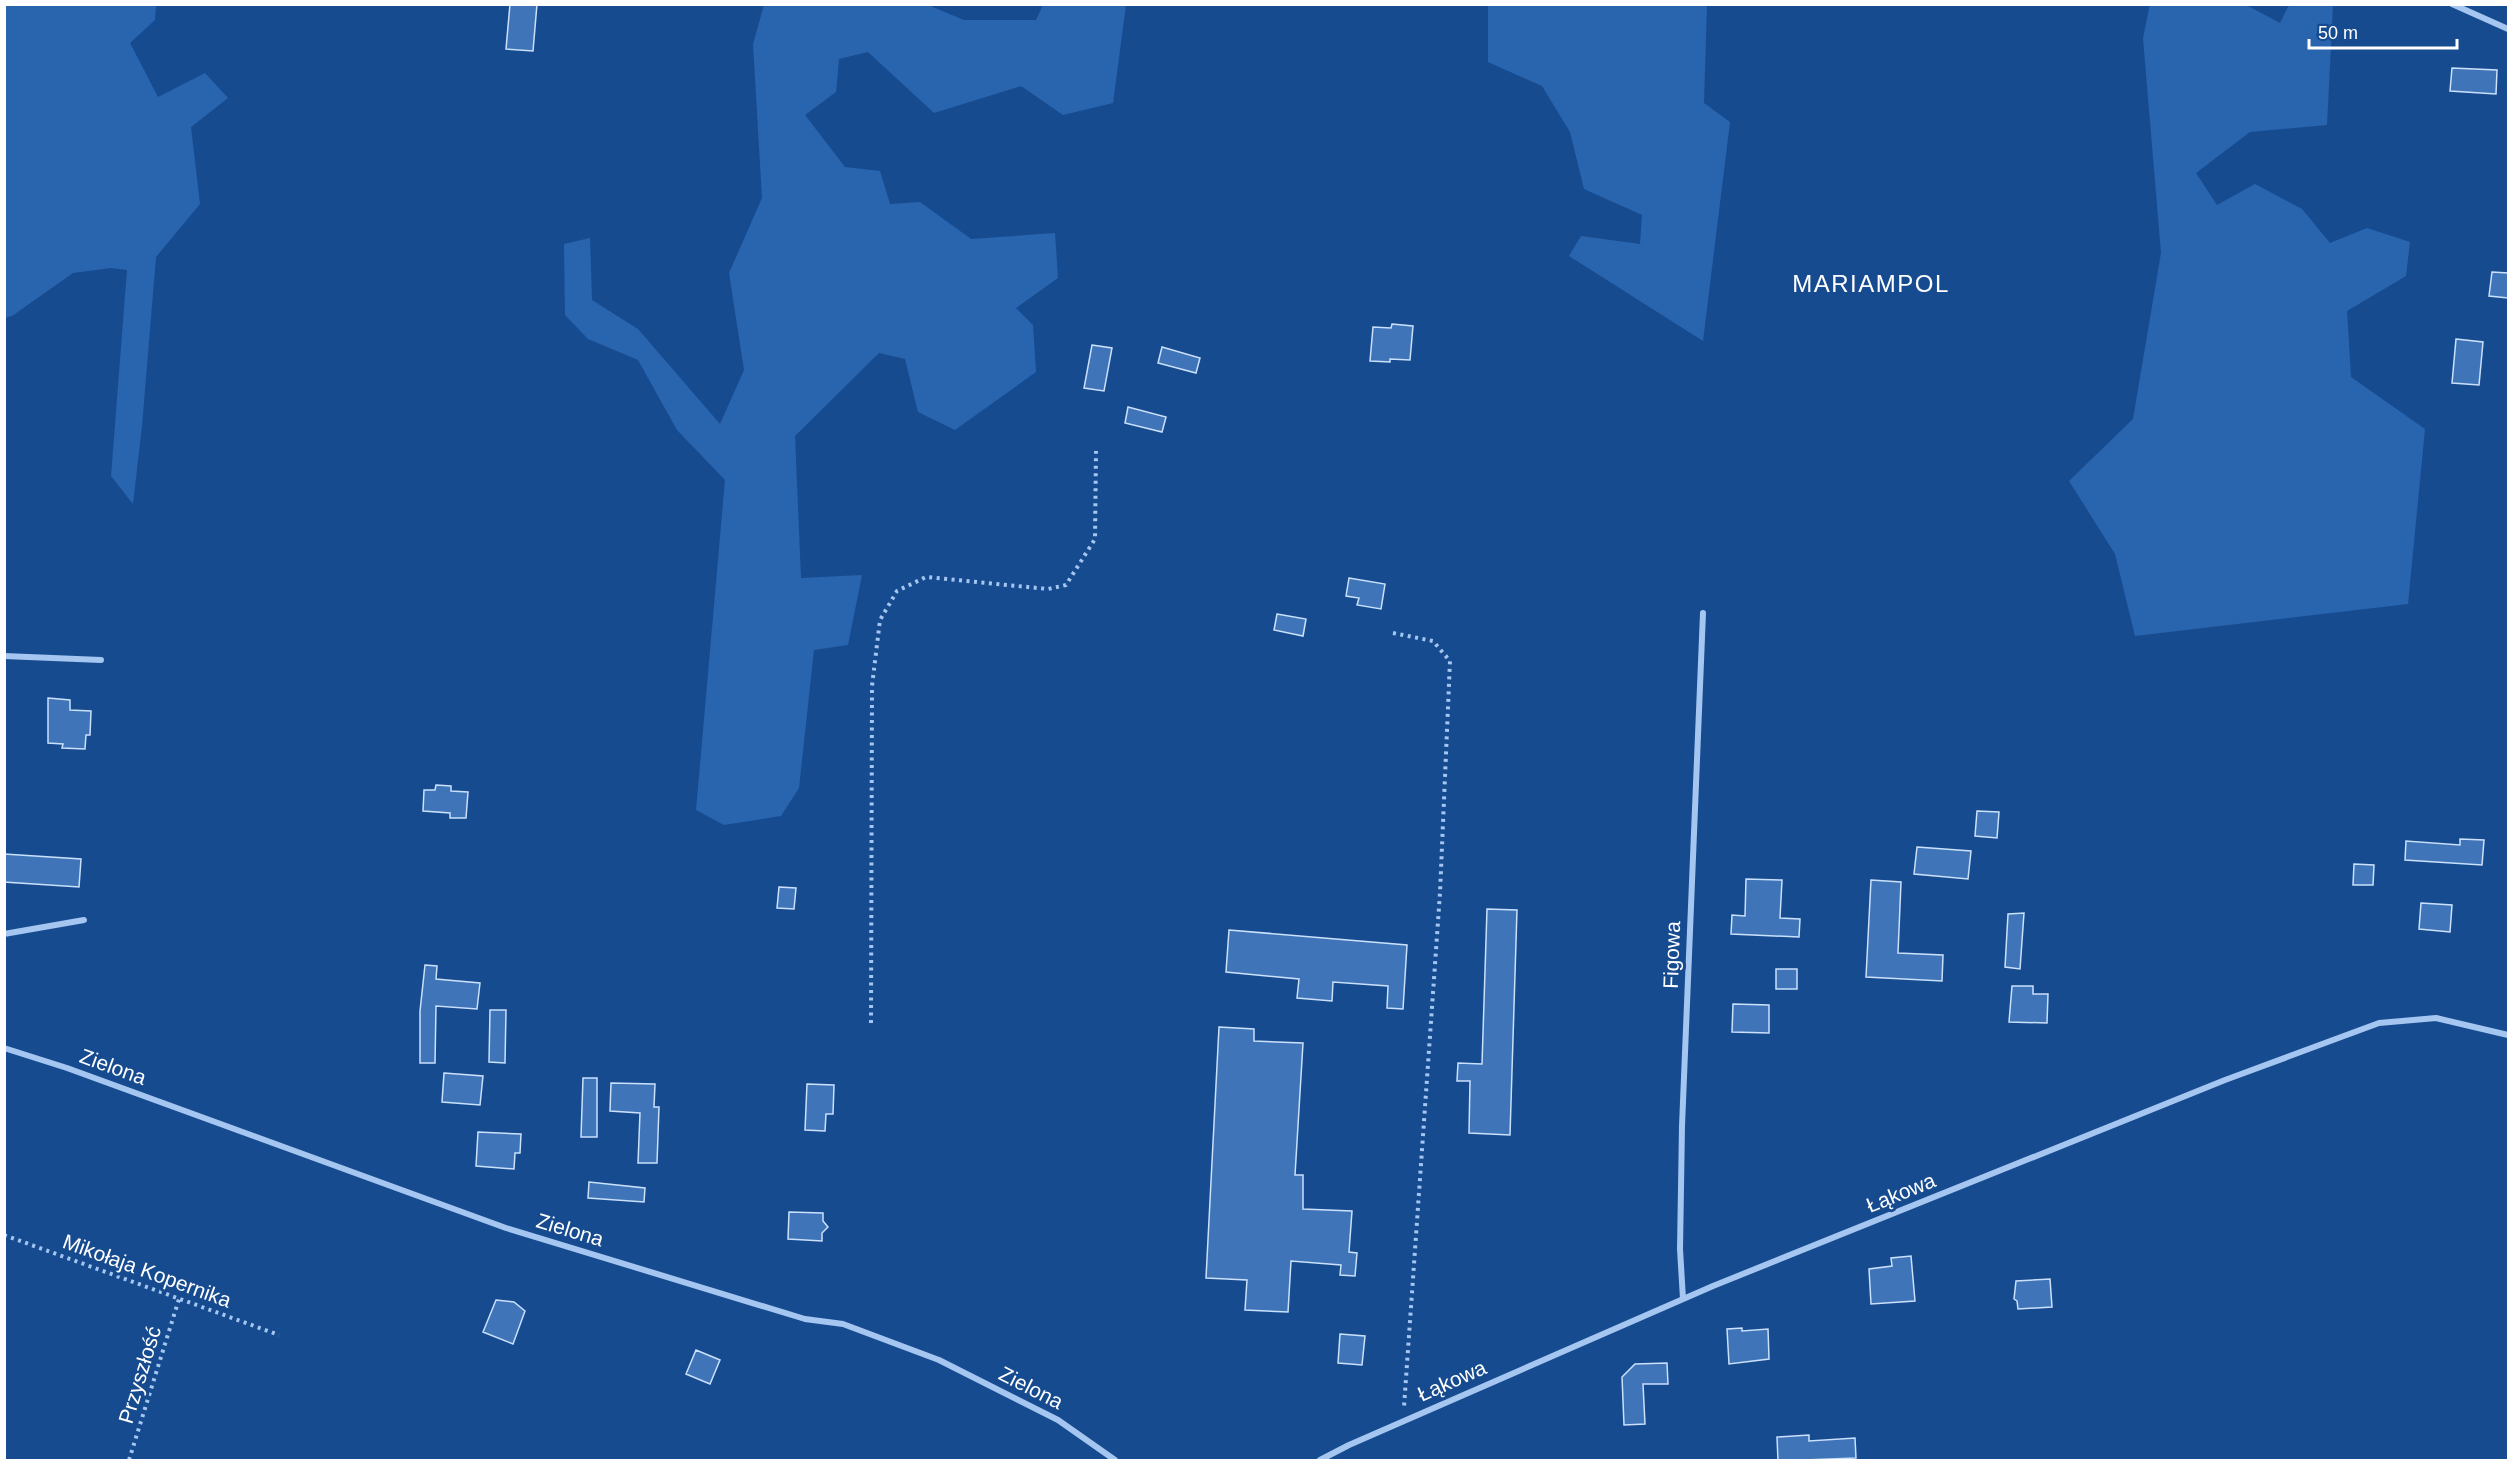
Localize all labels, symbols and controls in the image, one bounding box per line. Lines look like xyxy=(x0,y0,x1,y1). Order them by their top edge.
scale bar xyxy=(2309,12,2458,50)
text: 50 m xyxy=(2318,23,2358,43)
district label: MARIAMPOL xyxy=(1792,270,1950,297)
street label: Figowa xyxy=(1659,920,1684,989)
street label: Zielona xyxy=(77,1044,150,1089)
street label: Łąkowa xyxy=(1863,1168,1939,1217)
street label: Zielona xyxy=(534,1208,607,1251)
street label: Mikołaja Kopernika xyxy=(60,1229,235,1312)
street label: Przyszłość xyxy=(114,1324,165,1426)
street label: Łąkowa xyxy=(1414,1355,1490,1406)
street label: Zielona xyxy=(995,1362,1067,1414)

